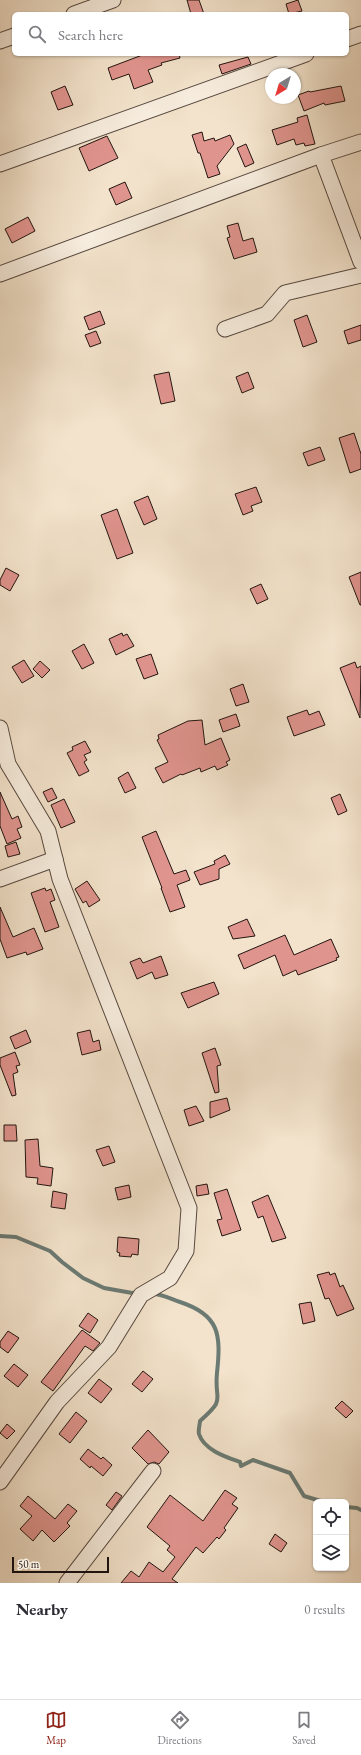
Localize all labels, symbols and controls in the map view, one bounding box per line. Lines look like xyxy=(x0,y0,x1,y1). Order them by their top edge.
search box xyxy=(12,12,349,56)
icon: search xyxy=(26,23,48,45)
text: Search here xyxy=(58,25,123,44)
north arrow xyxy=(265,68,301,104)
map controls xyxy=(313,1499,349,1571)
button: locate xyxy=(313,1499,349,1535)
button: layers xyxy=(313,1535,349,1571)
scale bar xyxy=(12,1555,109,1574)
text: 50 m xyxy=(18,1557,39,1571)
text: Nearby xyxy=(16,1598,68,1620)
text: 0 results xyxy=(304,1601,345,1618)
tab: Map xyxy=(45,1709,67,1747)
tab: Directions xyxy=(158,1709,202,1747)
tab: Saved xyxy=(292,1709,316,1747)

